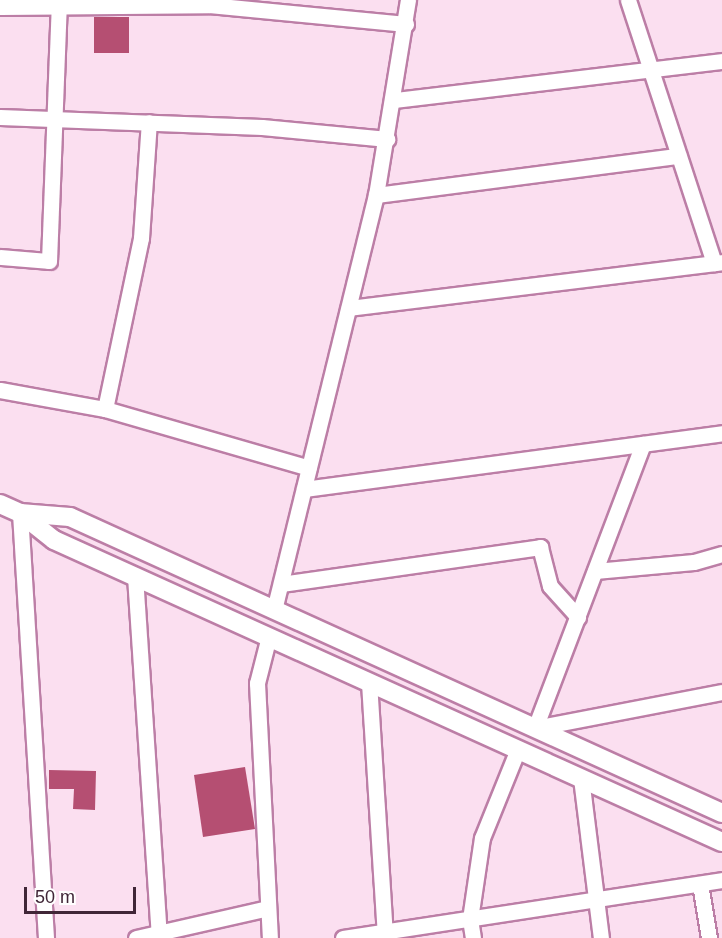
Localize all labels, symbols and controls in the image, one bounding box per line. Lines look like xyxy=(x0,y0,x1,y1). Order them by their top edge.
scale bar xyxy=(27,875,140,913)
text: 50 m xyxy=(35,887,75,907)

